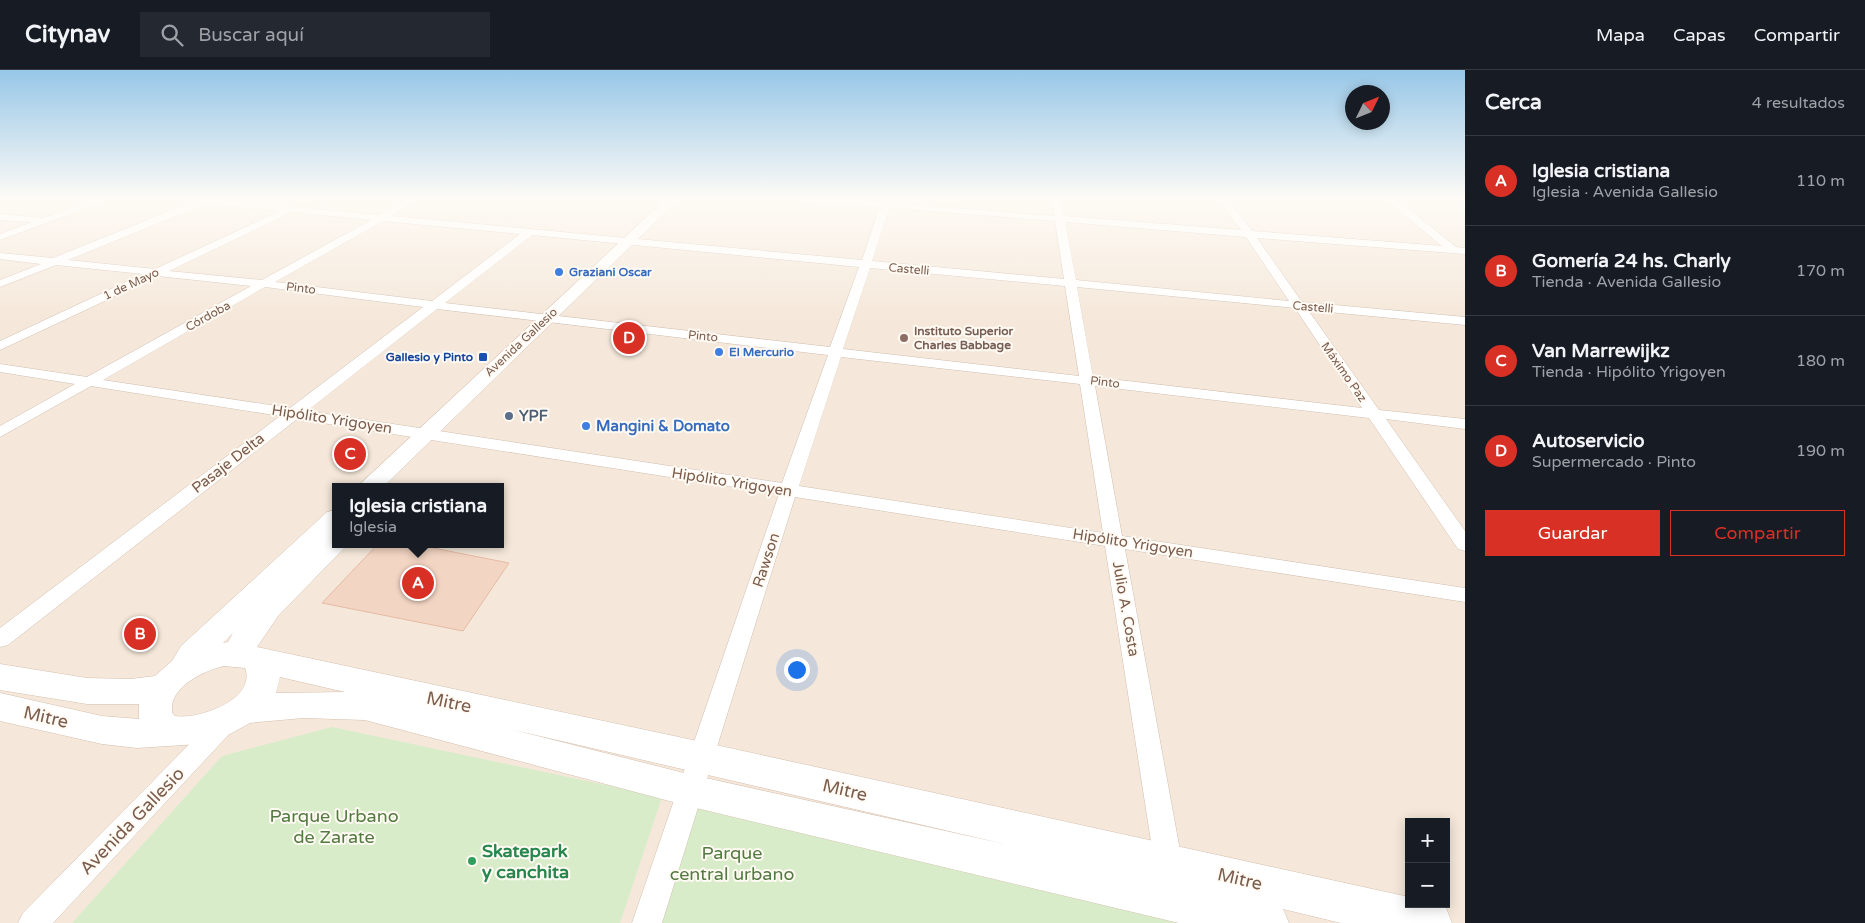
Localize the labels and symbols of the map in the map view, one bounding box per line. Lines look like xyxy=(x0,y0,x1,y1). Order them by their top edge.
north arrow xyxy=(1345,85,1390,130)
street label: Castelli xyxy=(888,260,930,278)
street label: 1 de Mayo xyxy=(101,265,161,303)
place label: Graziani Oscar xyxy=(569,265,652,279)
marker: Graziani Oscar xyxy=(553,266,565,278)
street label: Pinto xyxy=(285,279,317,297)
street label: Córdoba xyxy=(183,298,233,334)
street label: Castelli xyxy=(1292,298,1334,316)
street label: Avenida Gallesio xyxy=(482,305,560,379)
pin: D xyxy=(613,319,645,357)
place label: Instituto Superior Charles Babbage xyxy=(914,324,1014,353)
street label: Pinto xyxy=(687,327,719,345)
marker: Instituto Superior Charles Babbage xyxy=(898,332,910,344)
street label: Máximo Paz xyxy=(1318,339,1370,405)
place label: El Mercurio xyxy=(729,345,794,359)
marker: El Mercurio xyxy=(713,346,725,358)
place label: Gallesio y Pinto xyxy=(386,350,473,365)
marker: Gallesio y Pinto xyxy=(477,351,489,363)
street label: Pinto xyxy=(1089,373,1121,391)
street label: Hipólito Yrigoyen xyxy=(270,401,394,437)
place label: YPF xyxy=(519,407,548,425)
marker: YPF xyxy=(503,410,515,422)
place label: Mangini & Domato xyxy=(596,417,730,436)
marker: Mangini & Domato xyxy=(580,420,592,432)
street label: Pasaje Delta xyxy=(188,429,268,497)
pin: C xyxy=(334,435,366,473)
street label: Hipólito Yrigoyen xyxy=(670,464,794,500)
street label: Hipólito Yrigoyen xyxy=(1071,525,1195,561)
street label: Rawson xyxy=(749,530,783,590)
street label: Julio A. Costa xyxy=(1109,560,1143,658)
pin: A xyxy=(402,564,434,602)
pin: B xyxy=(124,615,156,653)
your location xyxy=(784,657,810,683)
street label: Mitre xyxy=(425,687,473,717)
street label: Mitre xyxy=(21,701,71,733)
street label: Avenida Gallesio xyxy=(75,763,189,879)
street label: Mitre xyxy=(820,774,870,806)
park label: Parque Urbano de Zarate xyxy=(269,805,399,848)
place label: Skatepark y canchita xyxy=(482,840,569,883)
park label: Parque central urbano xyxy=(670,842,794,885)
marker: Skatepark y canchita xyxy=(466,855,478,867)
street label: Mitre xyxy=(1215,863,1265,895)

